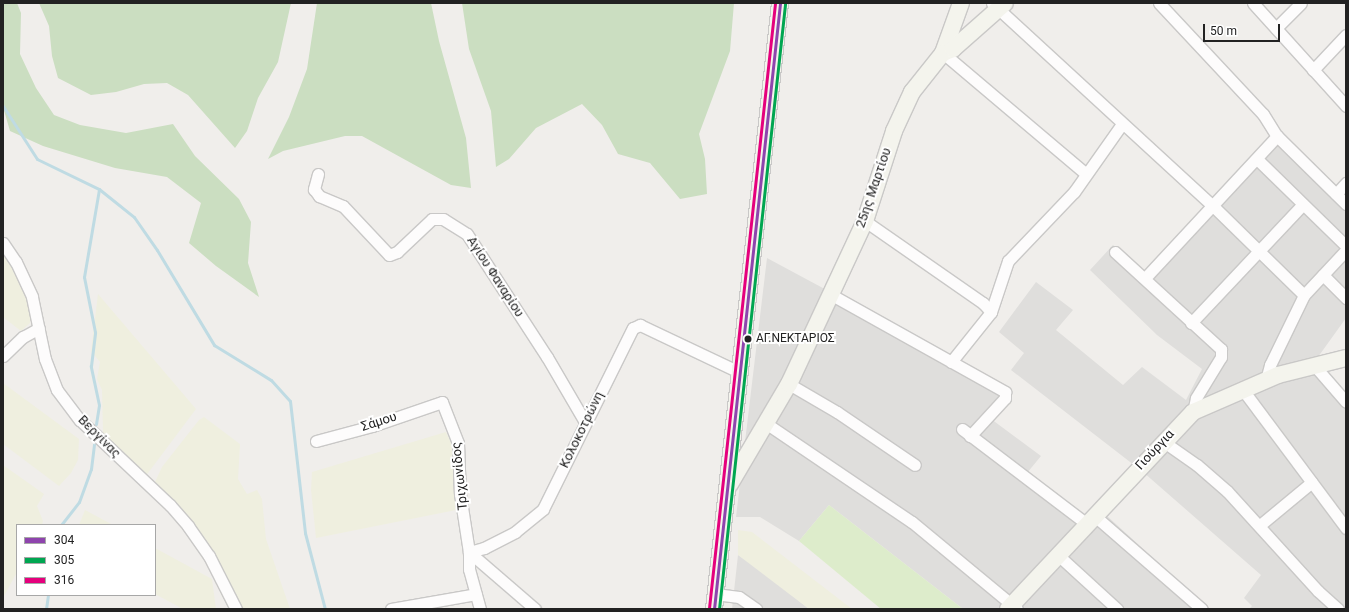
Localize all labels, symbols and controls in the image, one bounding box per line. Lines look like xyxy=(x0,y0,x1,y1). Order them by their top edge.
scale bar xyxy=(1205,16,1282,42)
text: 50 m xyxy=(1210,24,1237,38)
street label: 25ης Μαρτίου xyxy=(853,146,895,230)
street label: Αγίου Φαναρίου xyxy=(463,234,527,320)
place label: ΑΓ.ΝΕΚΤΑΡΙΟΣ xyxy=(756,332,835,346)
marker: ΑΓ.ΝΕΚΤΑΡΙΟΣ xyxy=(743,334,753,344)
street label: Κολοκοτρώνη xyxy=(557,389,607,471)
street label: Σάμου xyxy=(359,409,399,435)
street label: Βεργίνας xyxy=(74,412,124,462)
street label: Γιούργια xyxy=(1132,427,1178,473)
street label: Τριχωνίδος xyxy=(449,441,471,511)
legend xyxy=(16,524,156,596)
text: 304 xyxy=(54,533,74,547)
text: 305 xyxy=(54,553,74,567)
text: 316 xyxy=(54,573,74,587)

